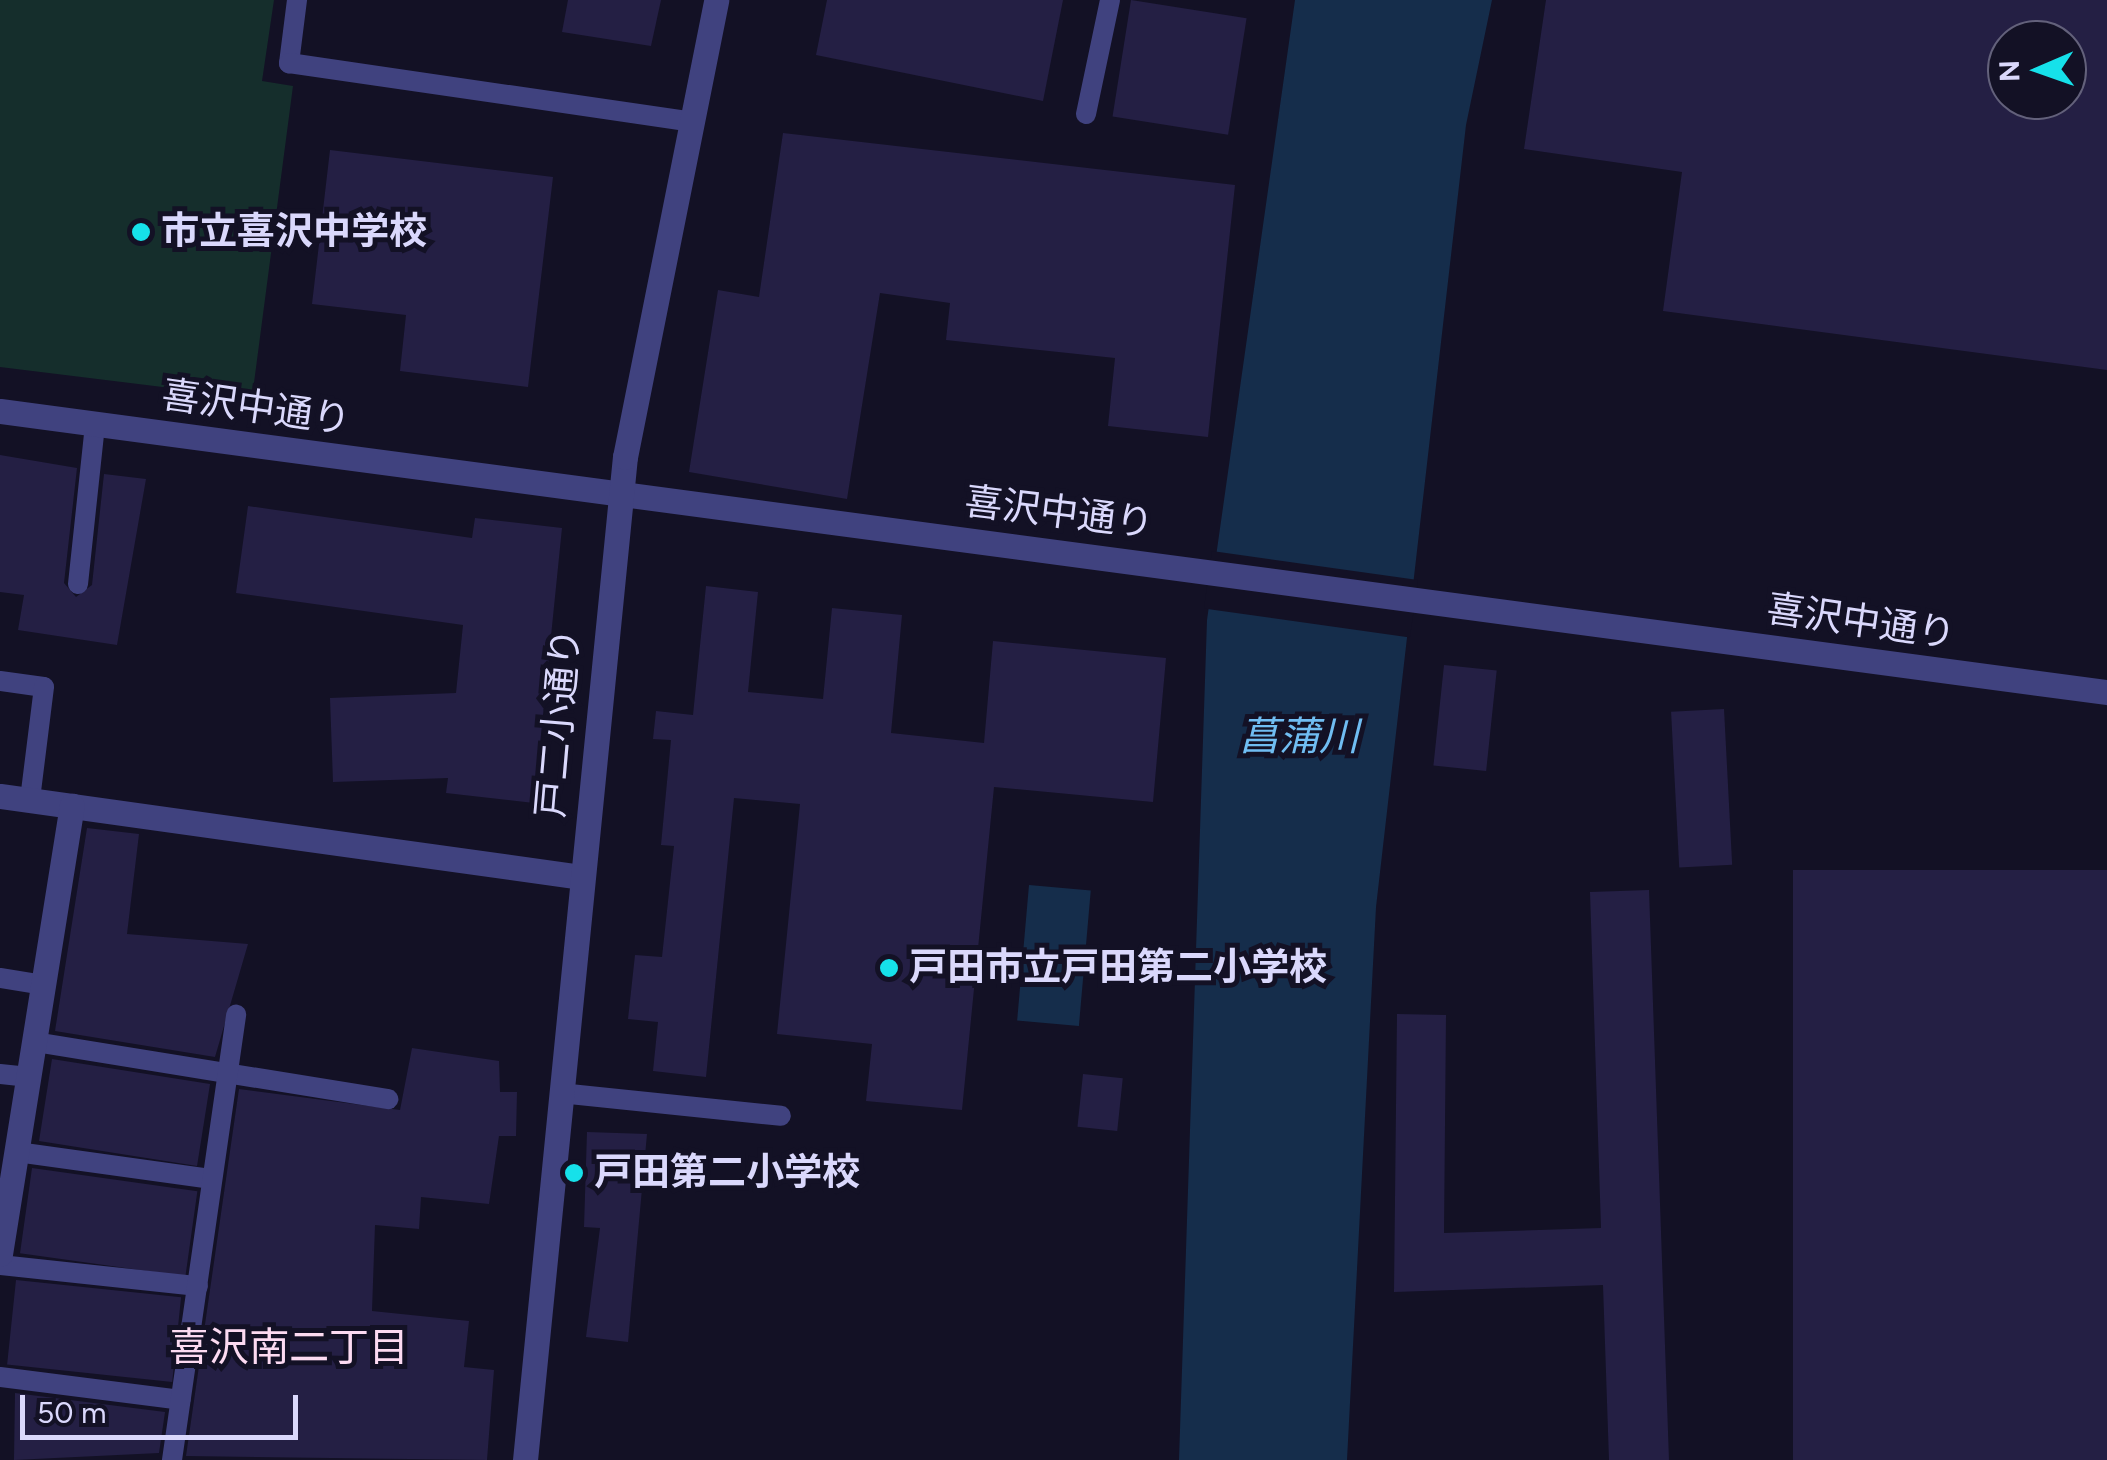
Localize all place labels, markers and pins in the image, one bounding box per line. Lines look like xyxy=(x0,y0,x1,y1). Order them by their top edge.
place label: 市立喜沢中学校 xyxy=(161,209,427,255)
marker: 市立喜沢中学校 xyxy=(130,221,152,243)
place label: 戸田市立戸田第二小学校 xyxy=(909,945,1327,991)
marker: 戸田市立戸田第二小学校 xyxy=(878,957,900,979)
place label: 戸田第二小学校 xyxy=(594,1150,860,1196)
marker: 戸田第二小学校 xyxy=(563,1162,585,1184)

